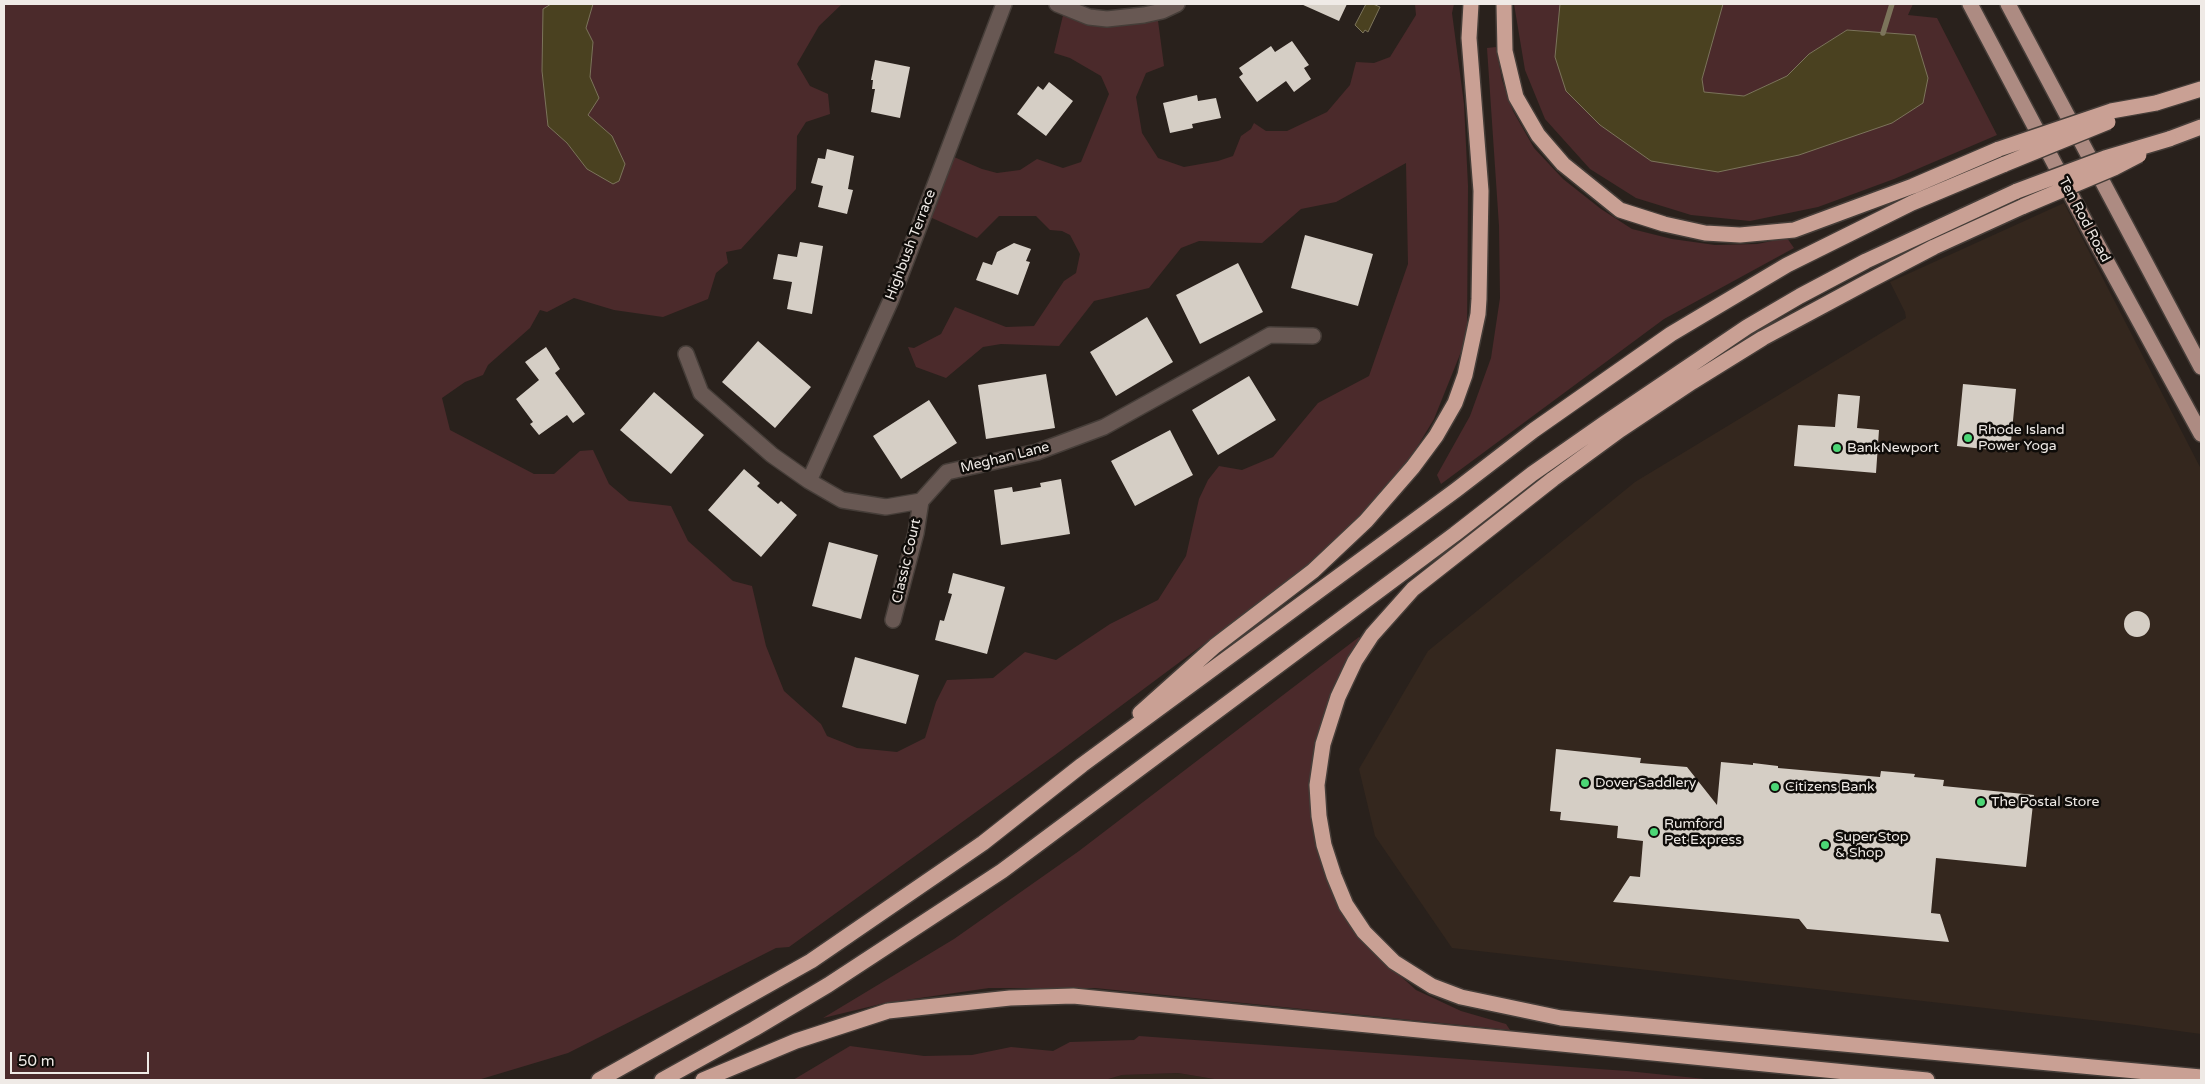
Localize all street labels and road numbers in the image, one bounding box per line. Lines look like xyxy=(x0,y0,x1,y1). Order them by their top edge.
street label: Ten Rod Road xyxy=(2055,175,2113,265)
street label: Highbush Terrace xyxy=(882,187,940,303)
street label: Meghan Lane xyxy=(959,439,1051,477)
street label: Classic Court xyxy=(889,517,925,605)

